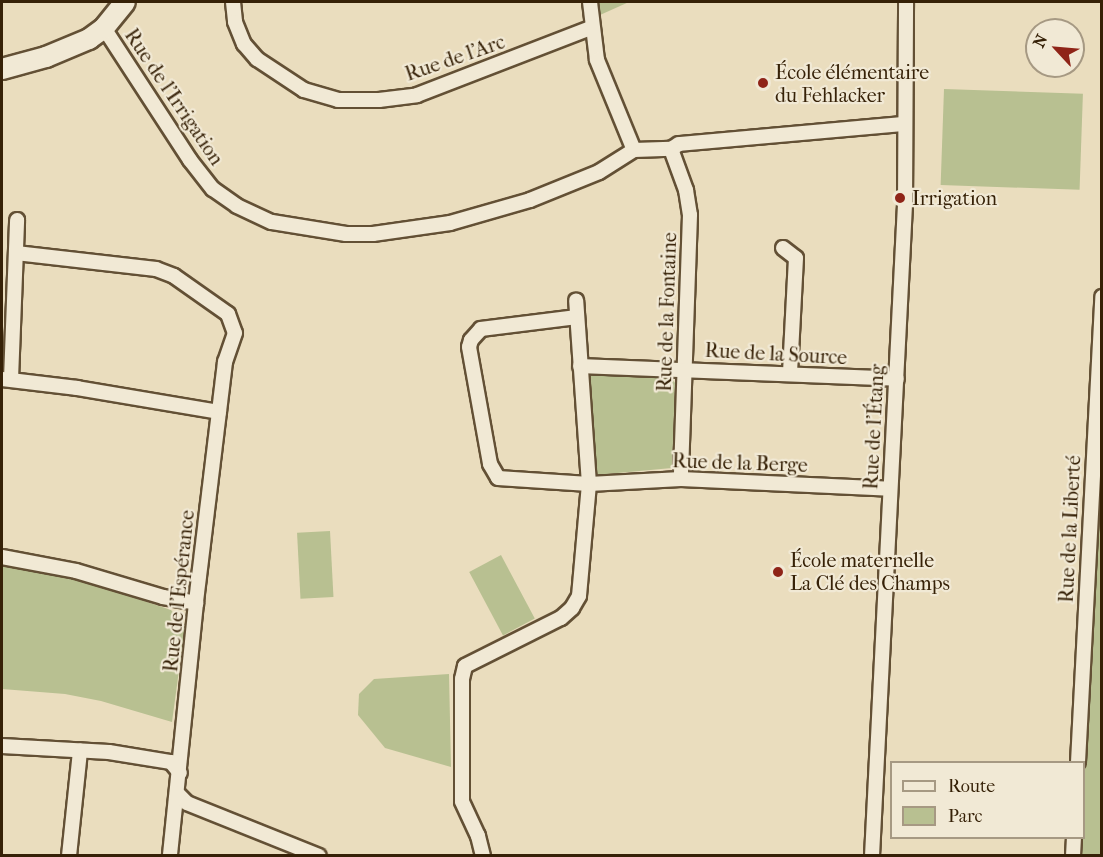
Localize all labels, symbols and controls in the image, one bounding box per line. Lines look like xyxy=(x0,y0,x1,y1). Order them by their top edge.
north arrow xyxy=(1025,18,1085,78)
street label: Rue de l'Irrigation xyxy=(119,24,229,170)
street label: Rue de l'Arc xyxy=(402,30,508,86)
text: N xyxy=(1029,31,1051,50)
place label: École élémentaire du Fehlacker xyxy=(775,60,929,107)
marker: École élémentaire du Fehlacker xyxy=(756,76,770,90)
place label: Irrigation xyxy=(912,186,997,210)
marker: Irrigation xyxy=(893,191,907,205)
street label: Rue de la Fontaine xyxy=(652,232,682,392)
street label: Rue de la Source xyxy=(704,338,848,370)
street label: Rue de l'Étang xyxy=(859,364,889,490)
street label: Rue de la Berge xyxy=(672,449,808,477)
street label: Rue de la Liberté xyxy=(1054,455,1086,603)
street label: Rue de l'Espérance xyxy=(159,509,199,673)
place label: École maternelle La Clé des Champs xyxy=(790,548,950,595)
marker: École maternelle La Clé des Champs xyxy=(771,565,785,579)
legend xyxy=(890,761,1085,839)
text: Route xyxy=(948,776,995,797)
text: Parc xyxy=(948,806,983,827)

